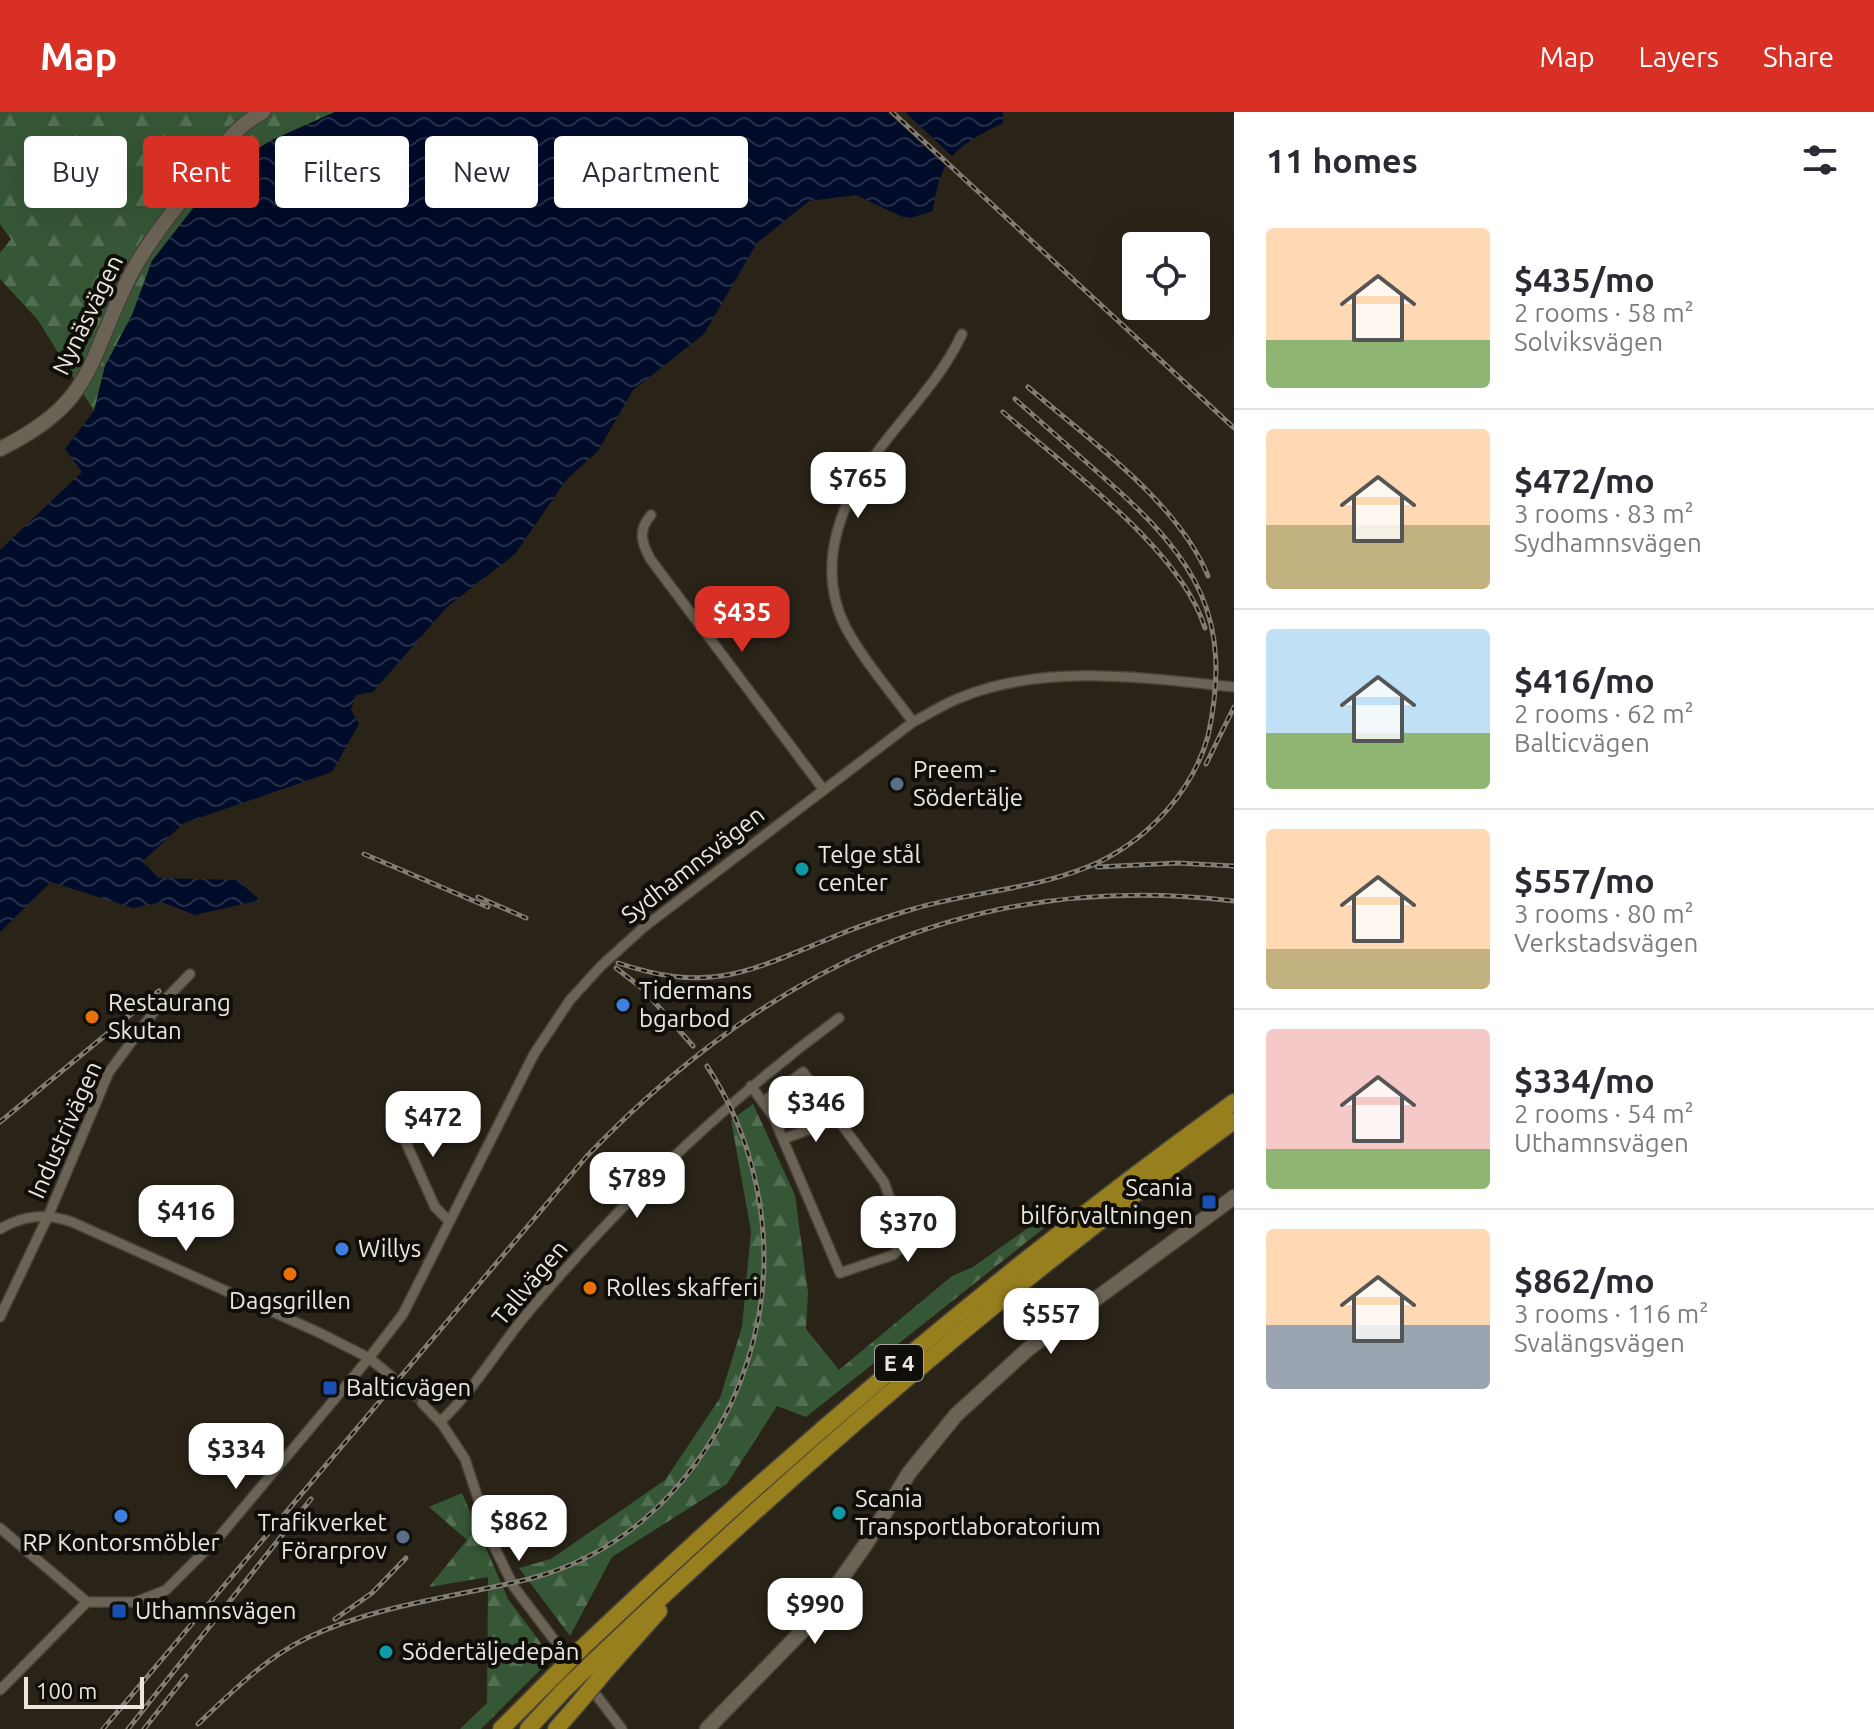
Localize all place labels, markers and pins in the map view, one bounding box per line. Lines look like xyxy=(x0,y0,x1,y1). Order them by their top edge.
pin: $765 xyxy=(811,452,905,520)
pin: $435 xyxy=(695,586,789,654)
place label: Preem - Södertälje xyxy=(913,756,1023,811)
marker: Preem - Södertälje xyxy=(888,775,906,793)
place label: Telge stål center xyxy=(818,841,921,896)
marker: Telge stål center xyxy=(793,860,811,878)
place label: Tidermans bgarbod xyxy=(639,977,752,1032)
place label: Restaurang Skutan xyxy=(108,989,231,1044)
marker: Tidermans bgarbod xyxy=(614,996,632,1014)
marker: Restaurang Skutan xyxy=(83,1008,101,1026)
pin: $346 xyxy=(769,1076,863,1144)
pin: $472 xyxy=(386,1091,480,1159)
pin: $789 xyxy=(590,1152,684,1220)
place label: Scania bilförvaltningen xyxy=(1020,1174,1193,1229)
pin: $416 xyxy=(139,1185,233,1253)
marker: Scania bilförvaltningen xyxy=(1200,1193,1218,1211)
pin: $370 xyxy=(861,1196,955,1264)
place label: Willys xyxy=(358,1235,421,1262)
marker: Willys xyxy=(333,1240,351,1258)
marker: Dagsgrillen xyxy=(281,1265,299,1283)
place label: Rolles skafferi xyxy=(606,1274,758,1301)
marker: Rolles skafferi xyxy=(581,1279,599,1297)
place label: Dagsgrillen xyxy=(229,1287,351,1314)
pin: $557 xyxy=(1004,1288,1098,1356)
place label: Balticvägen xyxy=(346,1374,471,1401)
marker: Balticvägen xyxy=(321,1379,339,1397)
pin: $334 xyxy=(189,1423,283,1491)
place label: Scania Transportlaboratorium xyxy=(855,1485,1101,1540)
pin: $862 xyxy=(472,1495,566,1563)
marker: Scania Transportlaboratorium xyxy=(830,1504,848,1522)
marker: RP Kontorsmöbler xyxy=(112,1507,130,1525)
place label: Trafikverket Förarprov xyxy=(258,1509,388,1564)
marker: Trafikverket Förarprov xyxy=(394,1528,412,1546)
place label: RP Kontorsmöbler xyxy=(22,1529,220,1556)
pin: $990 xyxy=(768,1578,862,1646)
place label: Uthamnsvägen xyxy=(135,1597,296,1624)
marker: Uthamnsvägen xyxy=(110,1602,128,1620)
place label: Södertäljedepån xyxy=(402,1638,579,1665)
marker: Södertäljedepån xyxy=(377,1643,395,1661)

